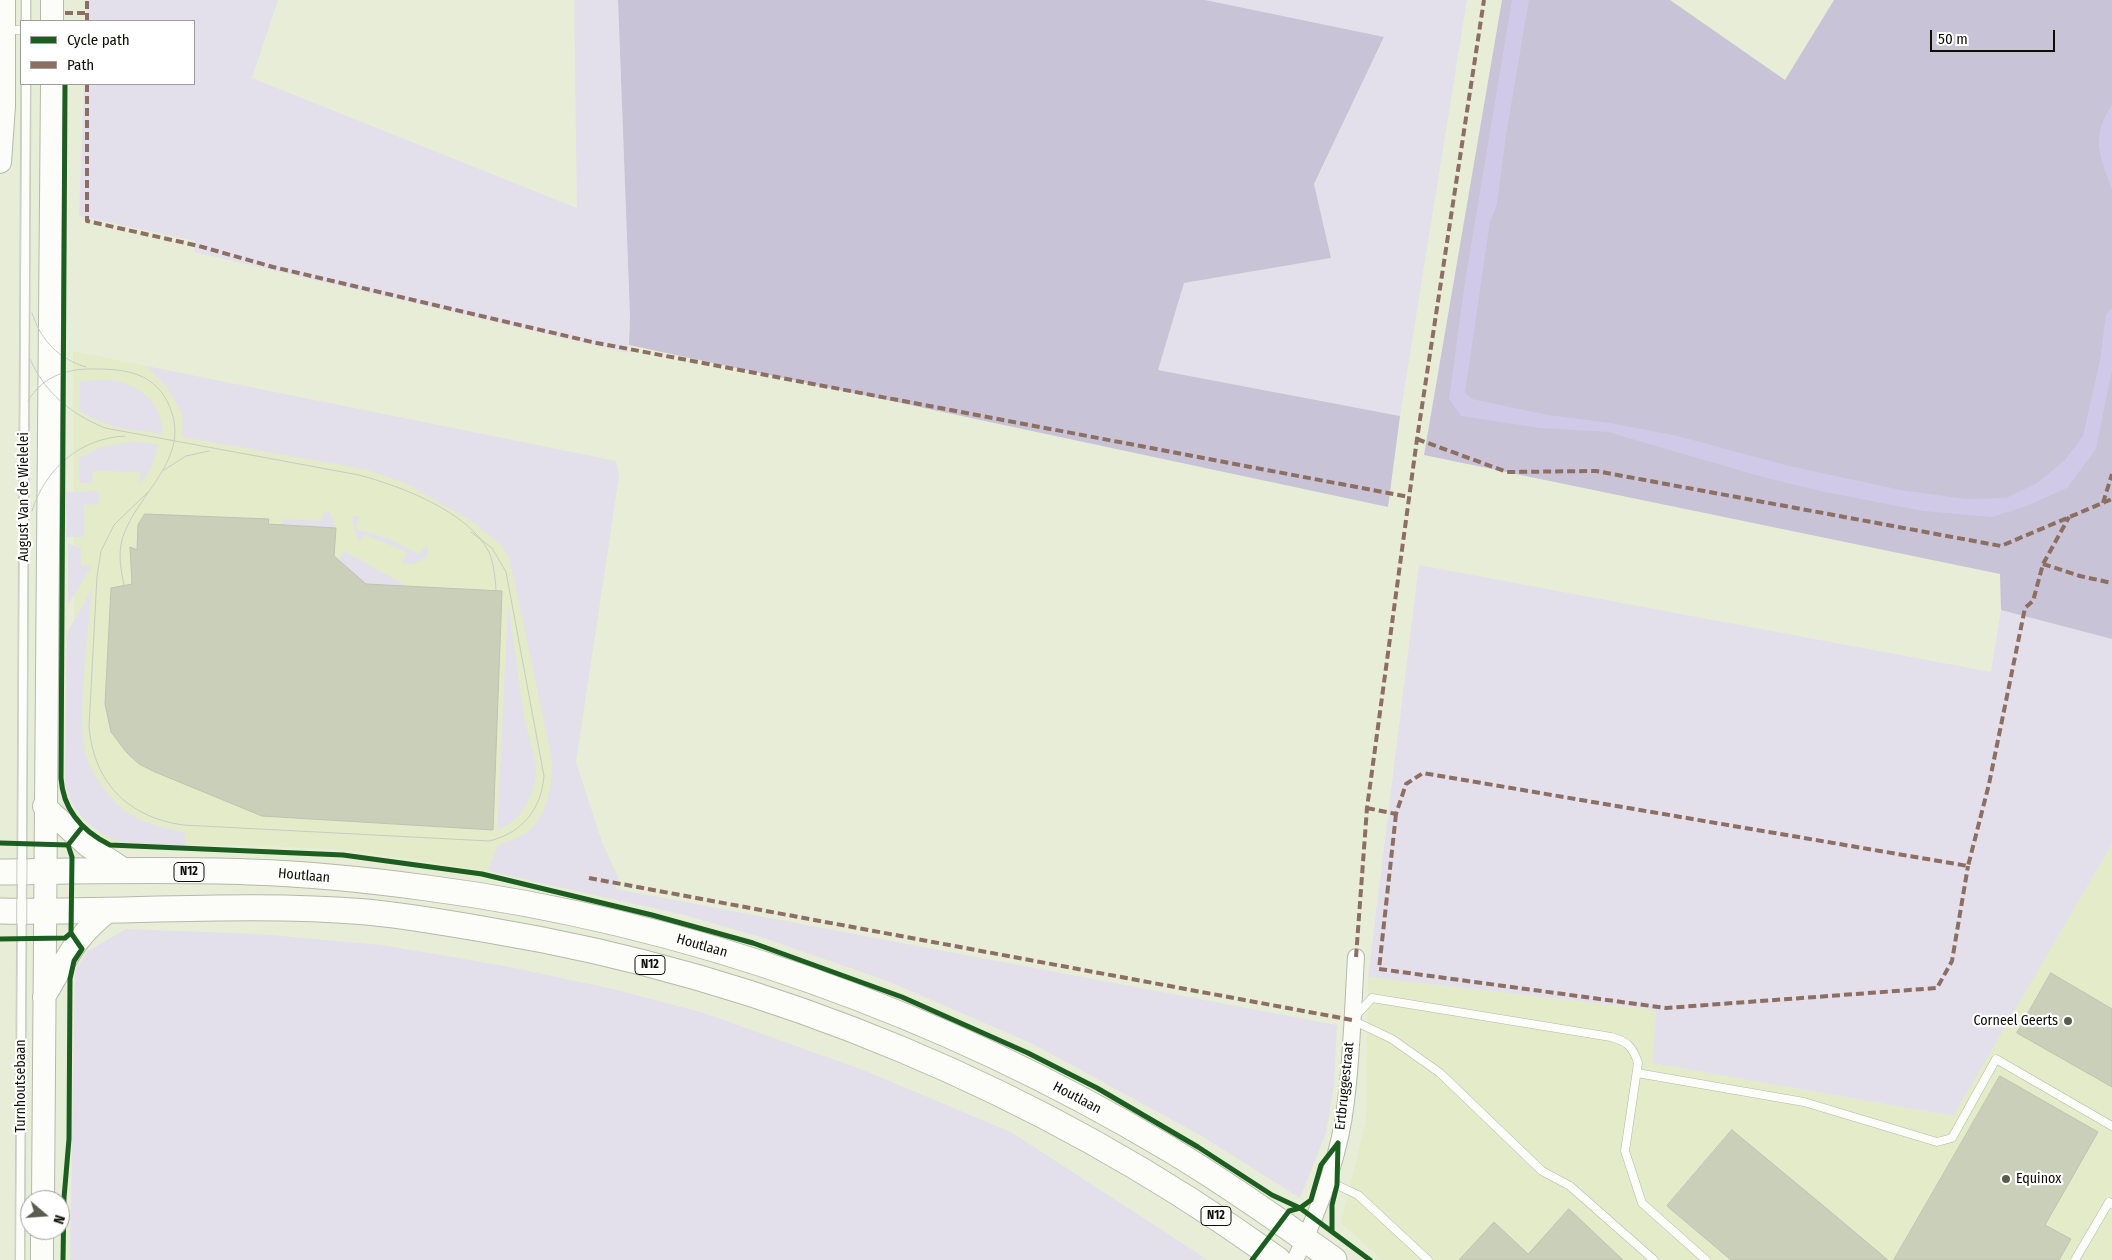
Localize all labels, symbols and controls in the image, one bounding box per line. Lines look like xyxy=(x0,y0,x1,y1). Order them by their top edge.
legend xyxy=(20,20,195,85)
scale bar xyxy=(1932,20,2057,52)
text: 50 m xyxy=(1938,30,1968,48)
text: Cycle path xyxy=(67,31,130,49)
text: Path xyxy=(67,56,94,74)
street label: August Van de Wielelei xyxy=(16,432,32,562)
road number: N12 xyxy=(174,862,204,882)
street label: Houtlaan xyxy=(277,865,331,887)
street label: Houtlaan xyxy=(675,931,729,961)
road number: N12 xyxy=(635,956,665,974)
place label: Corneel Geerts xyxy=(1973,1013,2058,1029)
marker: Corneel Geerts xyxy=(2062,1015,2074,1027)
street label: Turnhoutsebaan xyxy=(13,1039,29,1133)
street label: Ertbruggestraat xyxy=(1332,1041,1358,1131)
street label: Houtlaan xyxy=(1050,1078,1104,1118)
place label: Equinox xyxy=(2016,1171,2061,1187)
marker: Equinox xyxy=(2000,1173,2012,1185)
north arrow xyxy=(20,1190,70,1240)
road number: N12 xyxy=(1201,1206,1231,1226)
text: N xyxy=(49,1213,68,1226)

